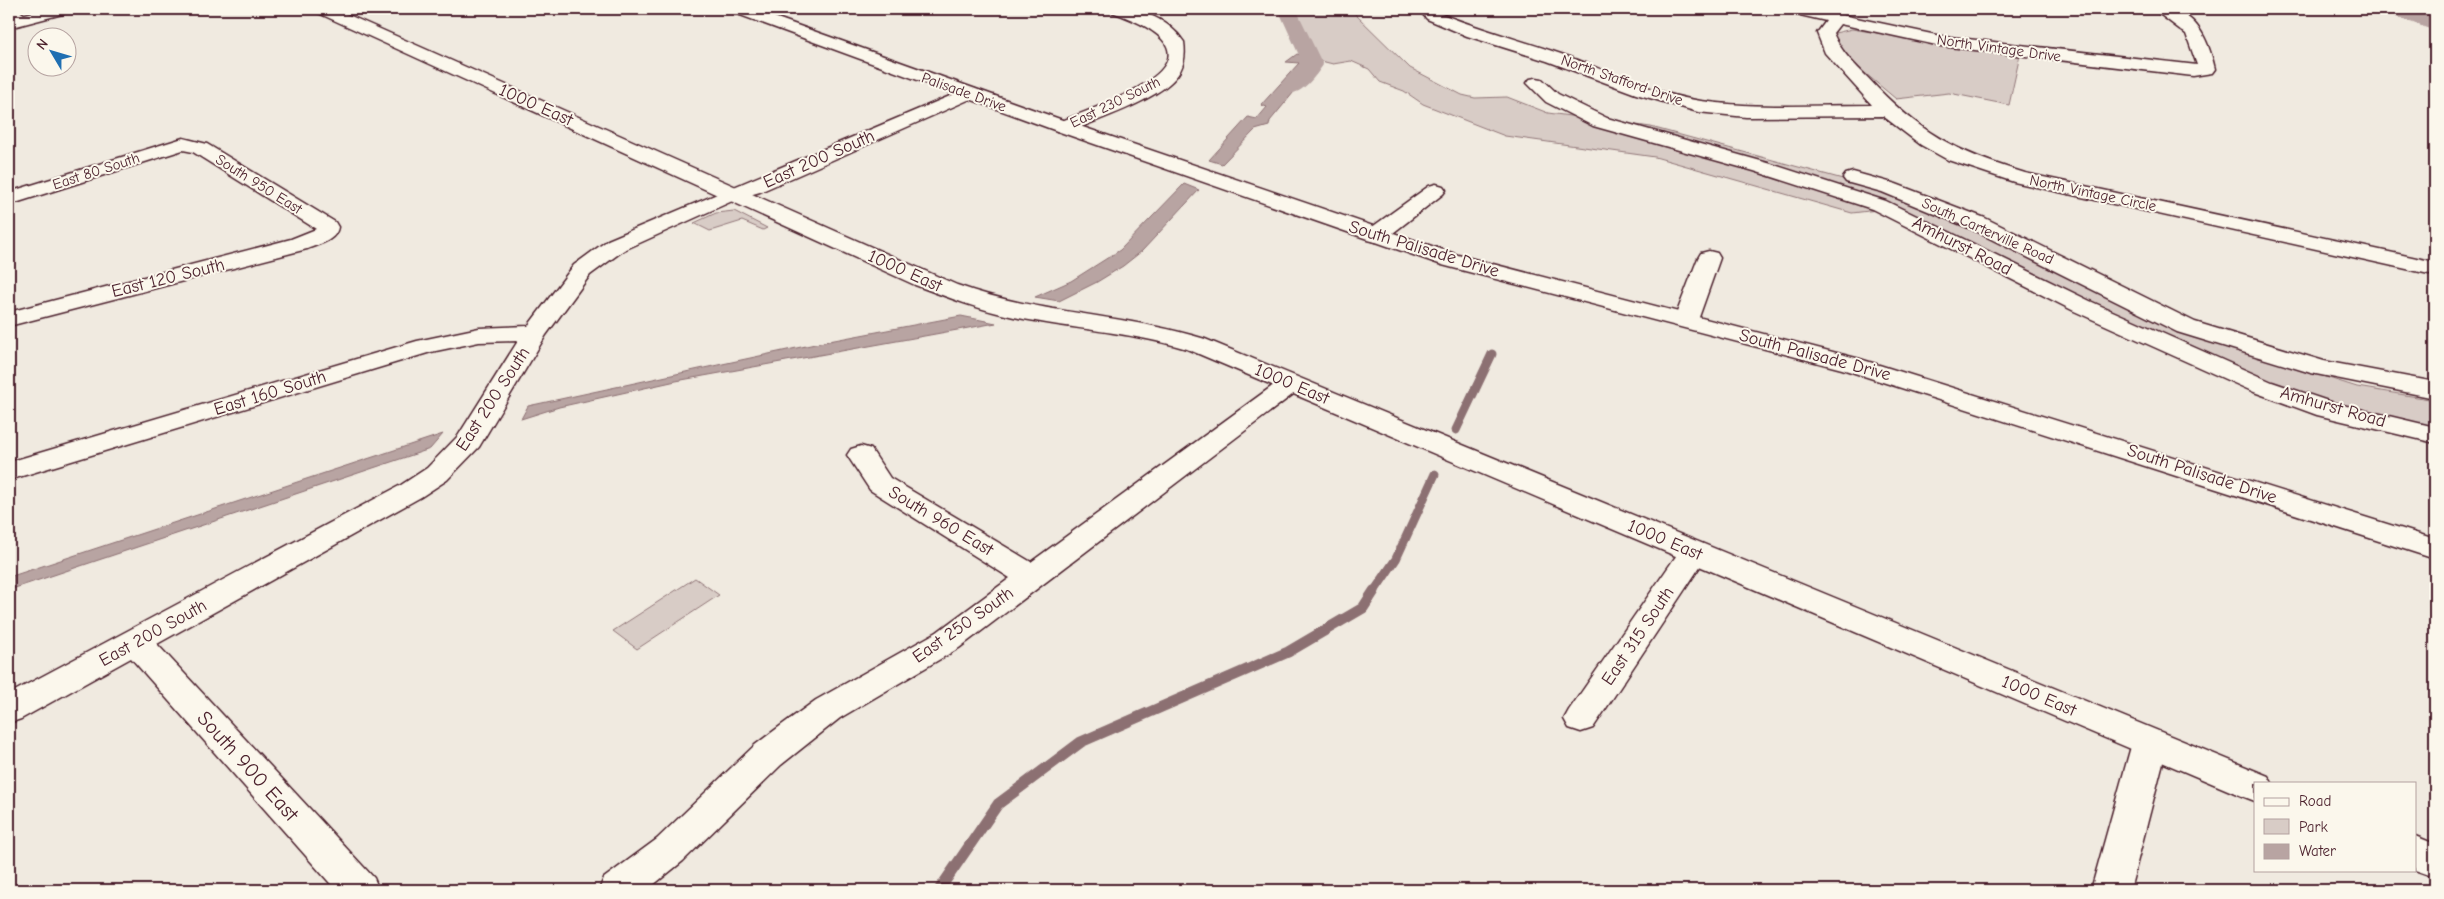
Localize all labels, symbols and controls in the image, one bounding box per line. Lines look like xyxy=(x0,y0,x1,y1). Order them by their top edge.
north arrow xyxy=(28,28,78,78)
street label: North Vintage Drive xyxy=(1936,30,2063,66)
text: N xyxy=(33,35,52,53)
street label: North Stafford Drive xyxy=(1559,51,1686,109)
street label: Palisade Drive xyxy=(919,68,1009,116)
street label: East 230 South xyxy=(1067,72,1163,132)
street label: 1000 East xyxy=(496,79,577,131)
street label: East 200 South xyxy=(760,125,878,193)
street label: East 80 South xyxy=(50,148,142,194)
street label: South 950 East xyxy=(212,150,306,218)
street label: North Vintage Circle xyxy=(2028,171,2158,215)
street label: South Carterville Road xyxy=(1919,194,2057,268)
street label: Amhurst Road xyxy=(1909,212,2015,280)
street label: South Palisade Drive xyxy=(1346,216,1502,282)
street label: 1000 East xyxy=(865,245,946,297)
street label: East 120 South xyxy=(109,254,227,302)
street label: South Palisade Drive xyxy=(1737,325,1893,385)
street label: East 200 South xyxy=(452,343,534,455)
street label: 1000 East xyxy=(1252,359,1333,409)
street label: East 160 South xyxy=(211,366,329,420)
street label: Amhurst Road xyxy=(2278,382,2388,432)
street label: South Palisade Drive xyxy=(2125,440,2279,508)
street label: South 960 East xyxy=(885,481,998,561)
street label: 1000 East xyxy=(1625,515,1706,565)
street label: East 250 South xyxy=(908,582,1018,668)
street label: East 315 South xyxy=(1597,583,1679,689)
street label: East 200 South xyxy=(96,595,210,671)
street label: 1000 East xyxy=(1999,671,2080,721)
street label: South 900 East xyxy=(192,706,304,827)
legend xyxy=(2254,782,2416,872)
text: Road xyxy=(2299,792,2331,810)
text: Park xyxy=(2299,818,2328,836)
text: Water xyxy=(2299,842,2336,860)

